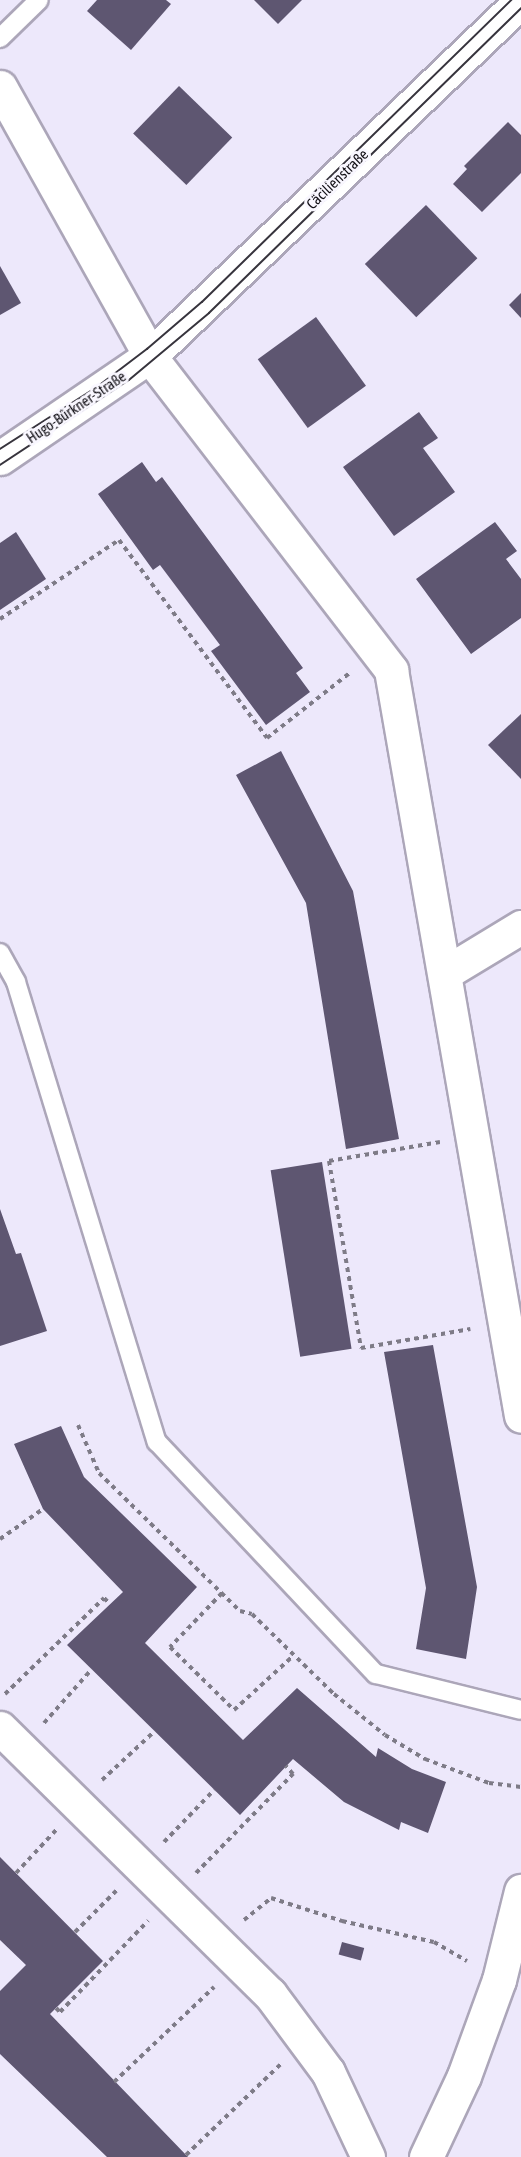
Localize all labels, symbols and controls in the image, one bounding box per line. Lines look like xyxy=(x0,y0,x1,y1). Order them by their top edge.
street label: Cäcilienstraße xyxy=(302,145,372,213)
street label: Hugo-Bürkner-Straße xyxy=(23,367,129,447)

